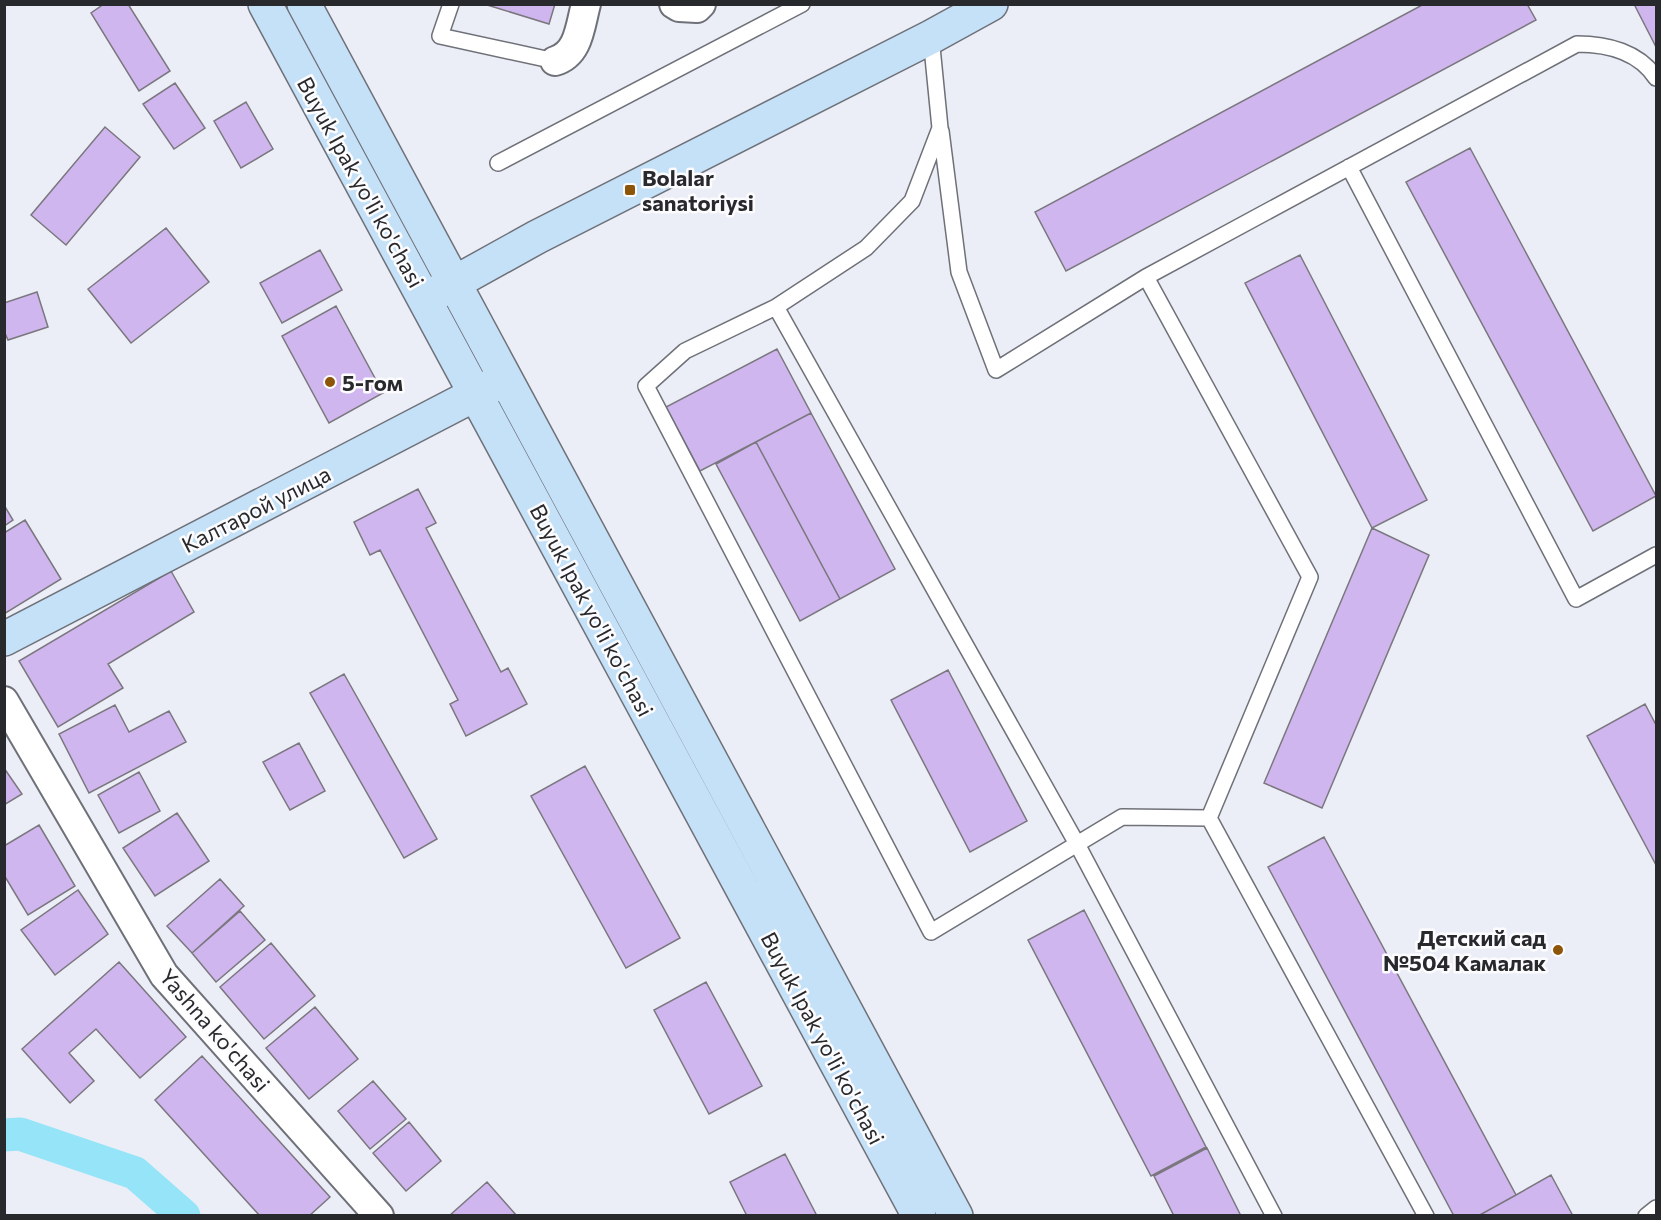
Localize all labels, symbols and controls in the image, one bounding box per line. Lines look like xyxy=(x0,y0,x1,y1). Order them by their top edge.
street label: Buyuk Ipak yo'li ko'chasi xyxy=(292,72,430,292)
place label: Bolalar sanatoriysi xyxy=(642,164,754,216)
marker: Bolalar sanatoriysi xyxy=(623,183,637,197)
place label: 5-гом xyxy=(342,369,403,396)
marker: 5-гом xyxy=(323,375,337,389)
street label: Калтарой улица xyxy=(177,460,335,558)
street label: Buyuk Ipak yo'li ko'chasi xyxy=(524,499,660,721)
place label: Детский сад №504 Камалак xyxy=(1383,924,1546,976)
street label: Buyuk Ipak yo'li ko'chasi xyxy=(755,927,891,1149)
marker: Детский сад №504 Камалак xyxy=(1551,943,1565,957)
street label: Yashna ko'chasi xyxy=(154,963,276,1097)

